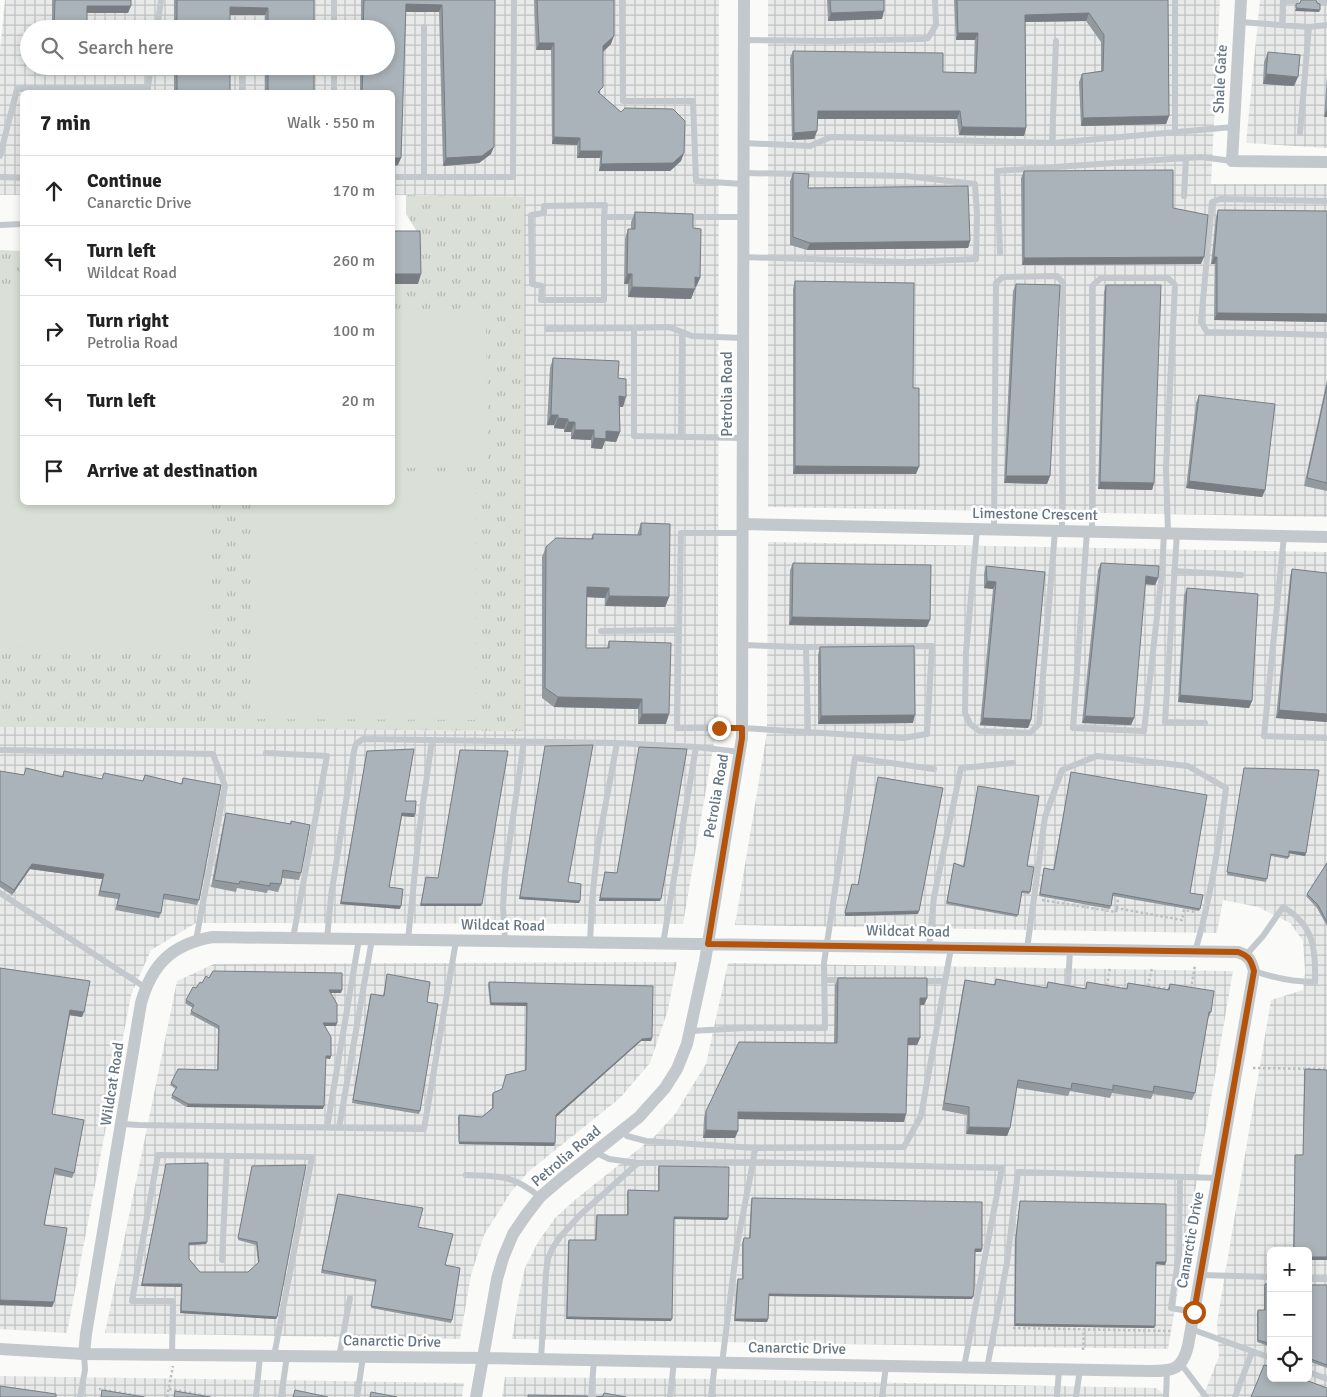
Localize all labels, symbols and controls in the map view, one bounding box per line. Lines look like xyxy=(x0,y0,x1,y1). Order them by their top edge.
search box xyxy=(20,20,395,75)
icon: search xyxy=(38,34,66,62)
text: Search here xyxy=(78,36,174,60)
street label: Shale Gate xyxy=(1209,44,1231,114)
text: 7 min xyxy=(40,110,91,136)
text: Walk · 550 m xyxy=(287,113,375,133)
text: Continue xyxy=(87,169,162,193)
icon: ahead xyxy=(40,177,68,205)
text: 170 m xyxy=(333,181,375,201)
text: Canarctic Drive xyxy=(87,193,192,213)
text: Turn left xyxy=(87,239,156,263)
icon: left xyxy=(40,247,68,275)
text: 260 m xyxy=(333,251,375,271)
text: Wildcat Road xyxy=(87,263,177,283)
text: Turn right xyxy=(87,309,169,333)
icon: right xyxy=(40,317,68,345)
text: 100 m xyxy=(333,321,375,341)
text: Petrolia Road xyxy=(87,333,178,353)
street label: Petrolia Road xyxy=(718,351,736,437)
icon: left xyxy=(40,387,68,415)
text: Turn left xyxy=(87,389,156,413)
text: 20 m xyxy=(341,391,375,411)
icon: arrive xyxy=(40,457,68,485)
text: Arrive at destination xyxy=(87,459,258,483)
street label: Limestone Crescent xyxy=(972,504,1098,524)
route end xyxy=(708,717,731,740)
street label: Petrolia Road xyxy=(700,752,732,840)
street label: Wildcat Road xyxy=(461,915,545,935)
street label: Wildcat Road xyxy=(866,921,950,941)
street label: Wildcat Road xyxy=(97,1041,127,1127)
street label: Petrolia Road xyxy=(528,1122,604,1190)
street label: Canarctic Drive xyxy=(1173,1190,1207,1290)
map controls xyxy=(1267,1247,1312,1382)
button: + xyxy=(1267,1247,1312,1292)
button: − xyxy=(1267,1292,1312,1337)
route start xyxy=(1183,1301,1206,1324)
street label: Canarctic Drive xyxy=(343,1331,441,1351)
button: locate xyxy=(1267,1337,1312,1382)
street label: Canarctic Drive xyxy=(748,1338,846,1358)

